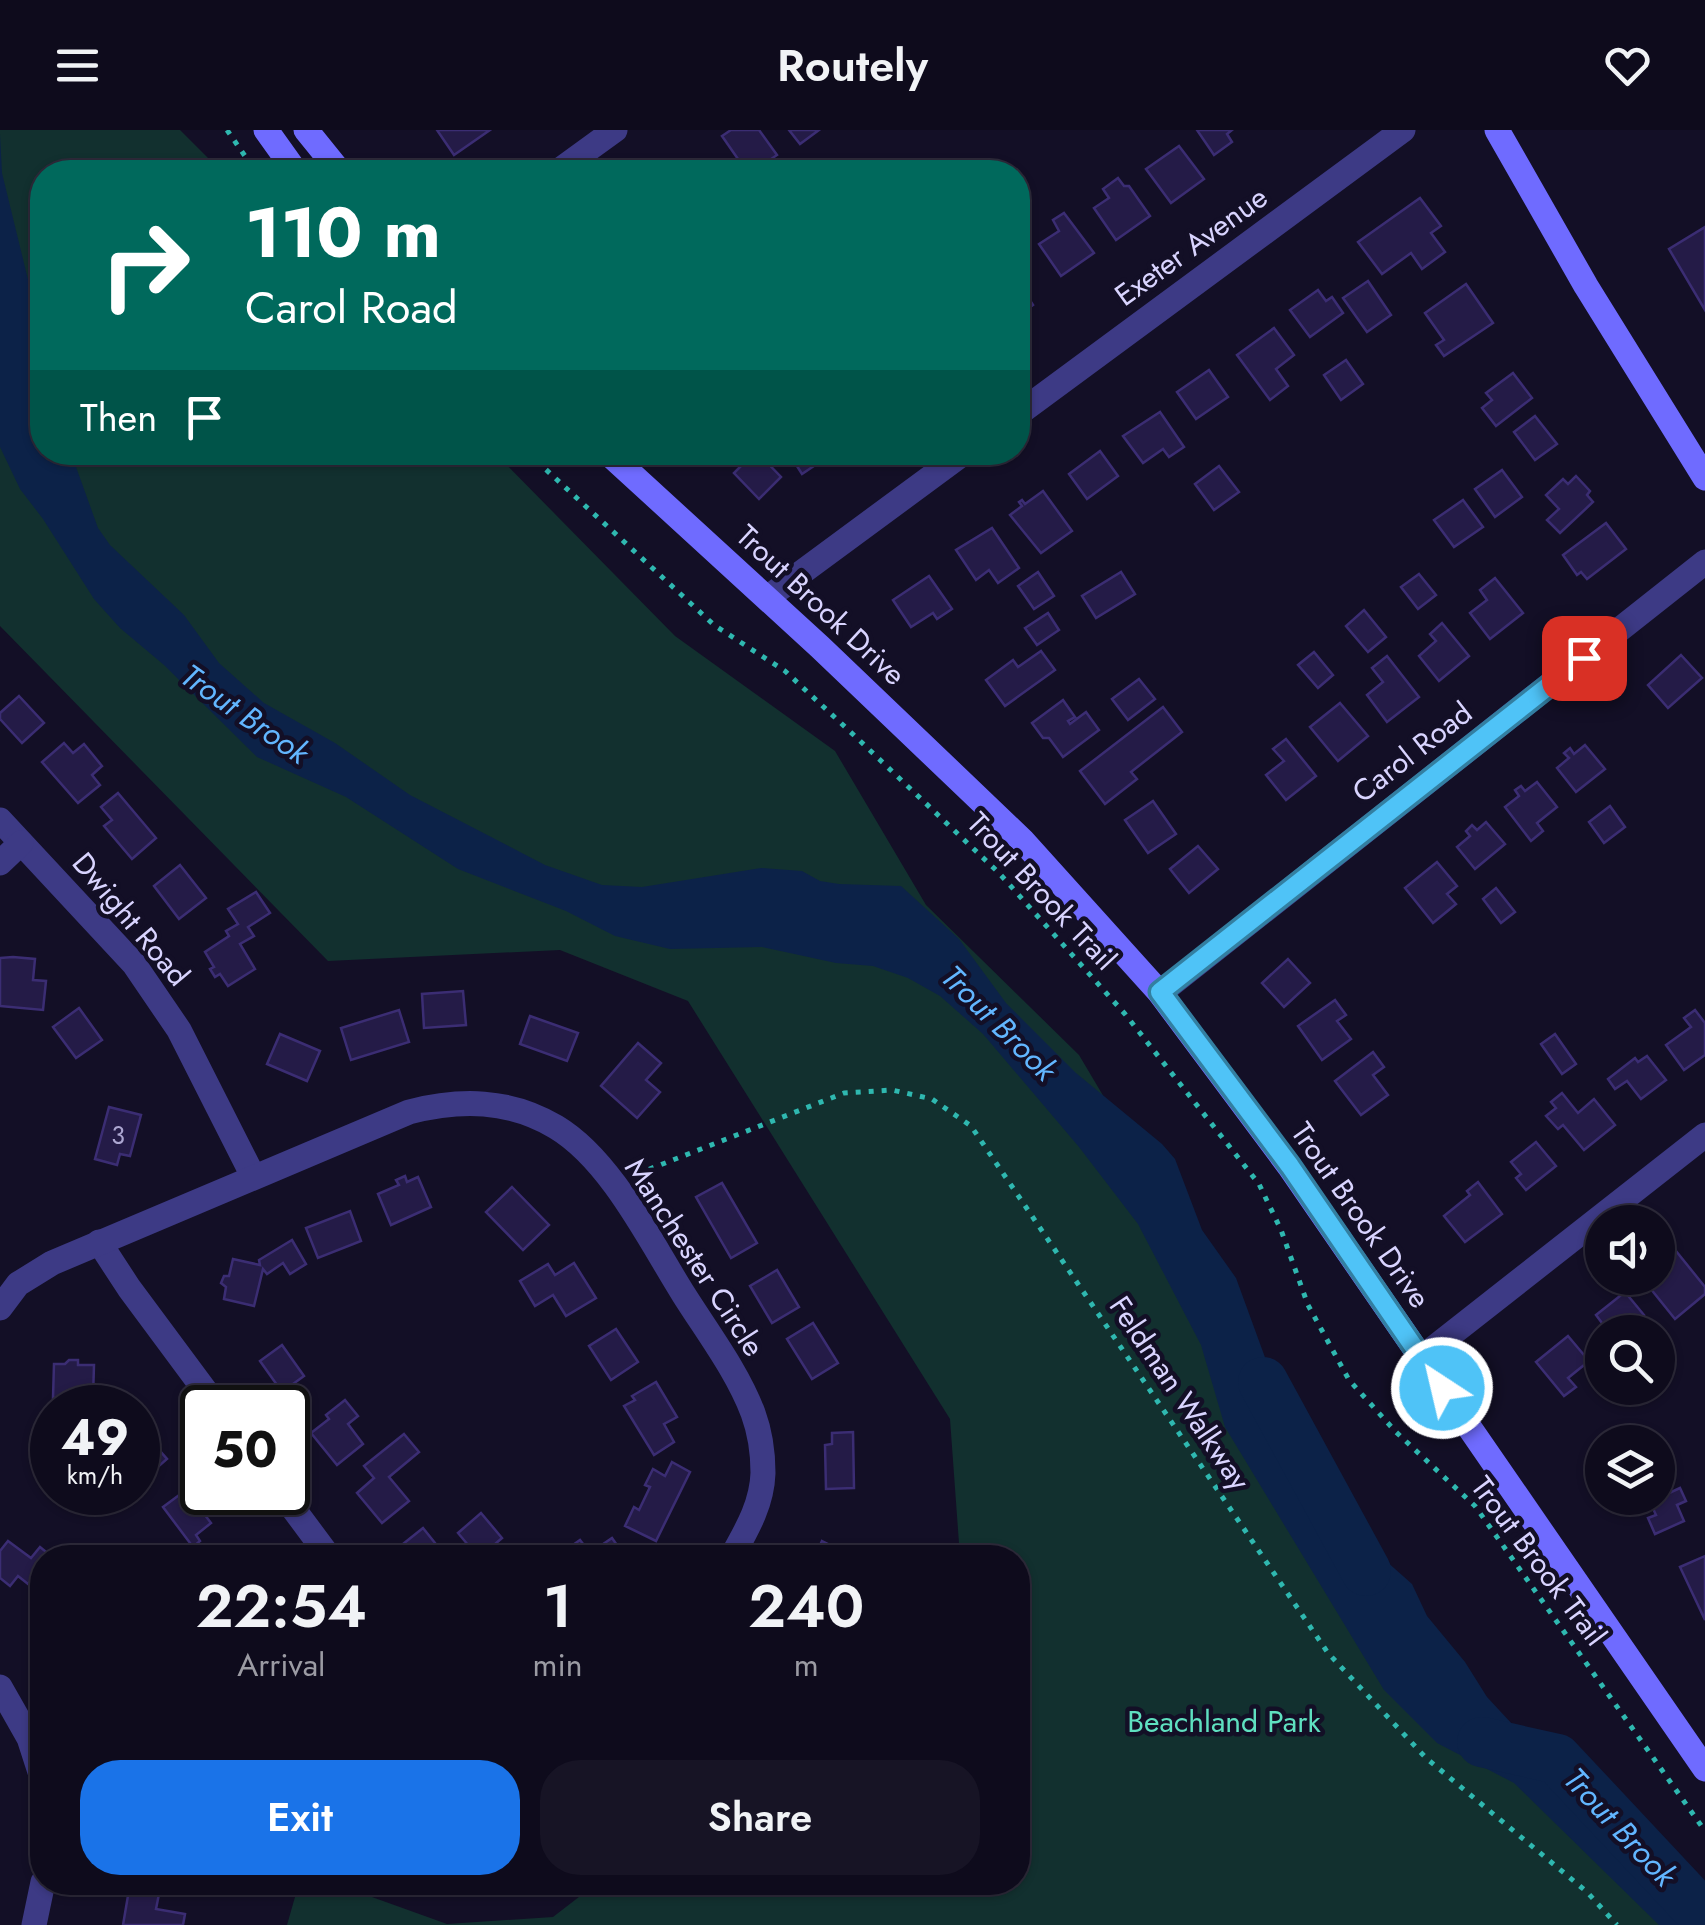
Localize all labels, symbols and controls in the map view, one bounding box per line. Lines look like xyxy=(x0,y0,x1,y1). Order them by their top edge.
text: Routely xyxy=(777,33,928,98)
icon: menu xyxy=(50,38,105,93)
icon: heart xyxy=(1600,38,1655,93)
street label: Exeter Avenue xyxy=(1106,176,1276,316)
text: 110 m xyxy=(245,182,441,283)
icon: right xyxy=(80,200,210,330)
text: Carol Road xyxy=(245,275,458,340)
text: Then xyxy=(80,390,157,445)
icon: arrive xyxy=(177,390,232,445)
street label: Trout Brook Drive xyxy=(727,515,915,695)
pin xyxy=(1542,616,1627,701)
icon: arrive xyxy=(1557,631,1612,686)
water label: Trout Brook xyxy=(171,653,320,776)
street label: Carol Road xyxy=(1343,691,1481,813)
street label: Trout Brook Trail xyxy=(957,802,1127,980)
street label: Dwight Road xyxy=(62,843,200,995)
water label: Trout Brook xyxy=(931,955,1068,1092)
street label: Trout Brook Drive xyxy=(1281,1113,1441,1317)
house number: 3 xyxy=(111,1117,125,1153)
street label: Manchester Circle xyxy=(615,1149,775,1365)
map controls xyxy=(1585,1205,1675,1515)
button: sound xyxy=(1585,1205,1675,1295)
street label: Feldman Walkway xyxy=(1099,1287,1261,1499)
button: search xyxy=(1585,1315,1675,1405)
position arrow xyxy=(1390,1336,1494,1440)
speed limit sign: 50 xyxy=(180,1385,310,1515)
text: 49 xyxy=(61,1401,129,1474)
button: layers xyxy=(1585,1425,1675,1515)
text: km/h xyxy=(67,1457,123,1493)
street label: Trout Brook Trail xyxy=(1461,1467,1617,1655)
text: 22:54 xyxy=(196,1563,367,1650)
text: 1 xyxy=(543,1563,572,1650)
text: 240 xyxy=(748,1563,864,1650)
text: Arrival xyxy=(237,1642,325,1688)
text: min xyxy=(533,1642,583,1688)
text: m xyxy=(794,1642,819,1688)
park label: Beachland Park xyxy=(1127,1700,1321,1743)
water label: Trout Brook xyxy=(1553,1757,1688,1898)
button: Exit xyxy=(80,1760,520,1875)
button: Share xyxy=(540,1760,980,1875)

